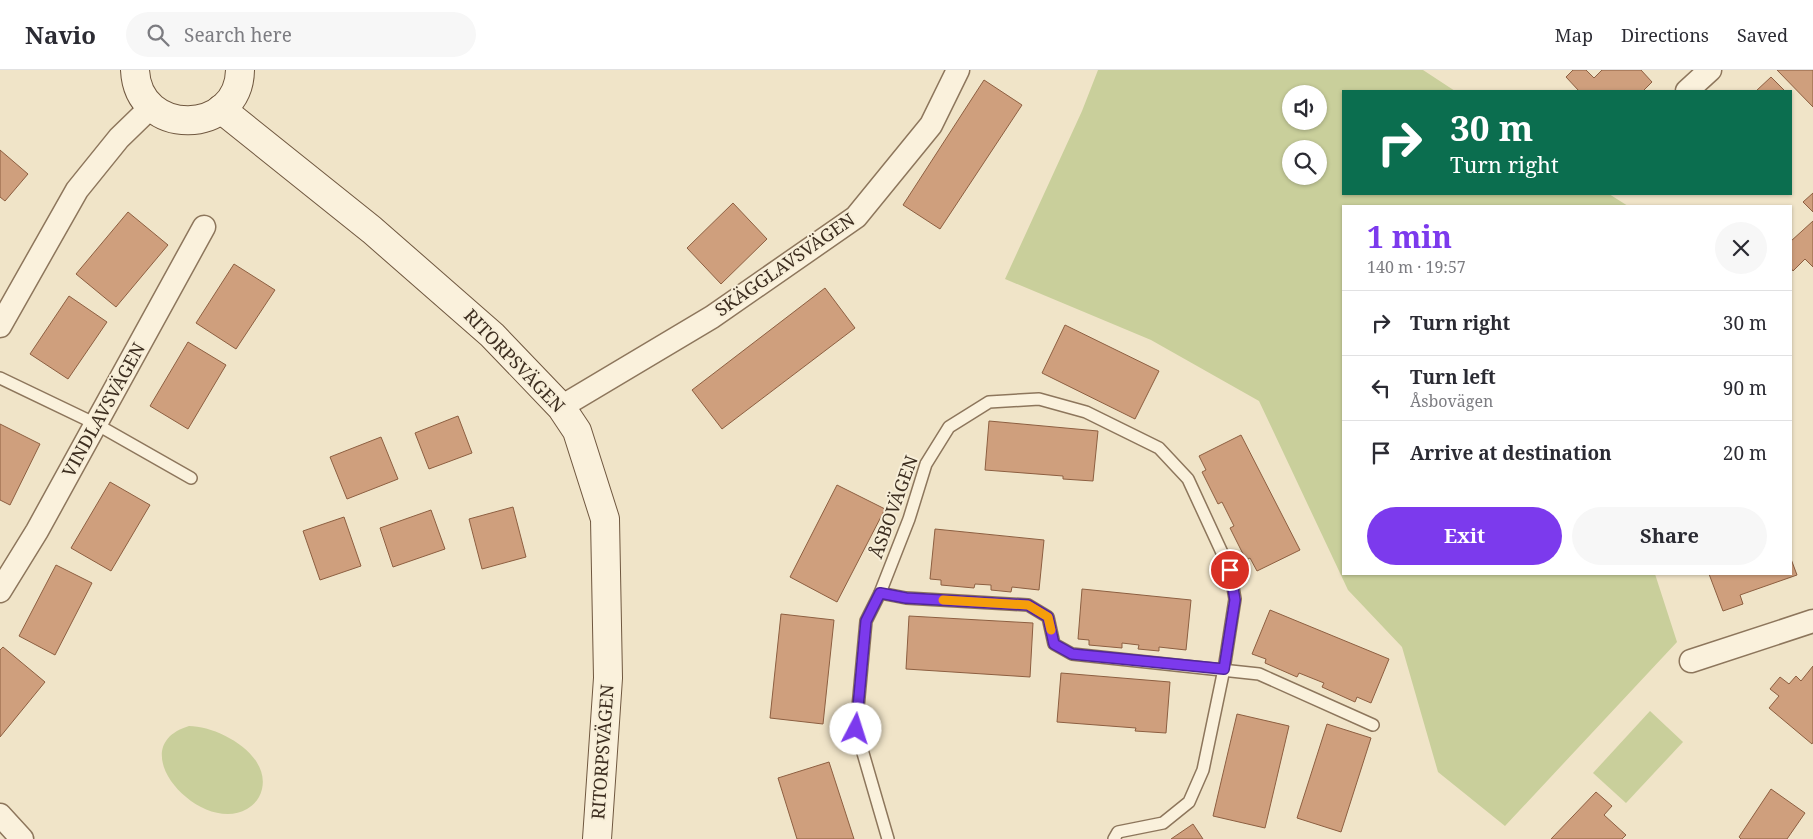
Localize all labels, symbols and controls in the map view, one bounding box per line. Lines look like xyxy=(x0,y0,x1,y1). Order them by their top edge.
search box xyxy=(126,12,476,57)
text: Navio xyxy=(25,18,96,51)
icon: search xyxy=(144,21,172,49)
text: Search here xyxy=(184,22,292,48)
text: Map xyxy=(1555,23,1593,47)
text: Directions xyxy=(1621,23,1709,47)
text: Saved xyxy=(1737,23,1788,47)
map controls xyxy=(1282,85,1327,185)
button: sound xyxy=(1282,85,1327,130)
text: 30 m xyxy=(1450,104,1533,151)
icon: right xyxy=(1367,110,1432,175)
button: search xyxy=(1282,140,1327,185)
text: Turn right xyxy=(1450,149,1559,179)
street label: SKÄGGLAVSVÄGEN xyxy=(710,207,859,321)
text: 1 min xyxy=(1367,216,1452,257)
button: close xyxy=(1715,222,1767,274)
text: 140 m · 19:57 xyxy=(1367,256,1466,278)
street label: RITORPSVÄGEN xyxy=(459,303,571,418)
icon: right xyxy=(1367,309,1395,337)
text: Turn right xyxy=(1410,310,1510,336)
text: 30 m xyxy=(1723,310,1767,336)
street label: VINDLAVSVÄGEN xyxy=(56,338,150,481)
text: Turn left xyxy=(1410,364,1496,390)
icon: left xyxy=(1367,374,1395,402)
text: 90 m xyxy=(1723,375,1767,401)
text: Åsbovägen xyxy=(1410,390,1493,412)
icon: arrive xyxy=(1367,439,1395,467)
text: Arrive at destination xyxy=(1410,440,1612,466)
text: 20 m xyxy=(1723,440,1767,466)
street label: ÅSBOVÄGEN xyxy=(863,452,923,562)
button: Exit xyxy=(1367,507,1562,565)
button: Share xyxy=(1572,507,1767,565)
pin xyxy=(1209,549,1251,591)
icon: arrive xyxy=(1216,556,1244,584)
street label: RITORPSVÄGEN xyxy=(585,683,619,820)
position arrow xyxy=(829,702,881,754)

